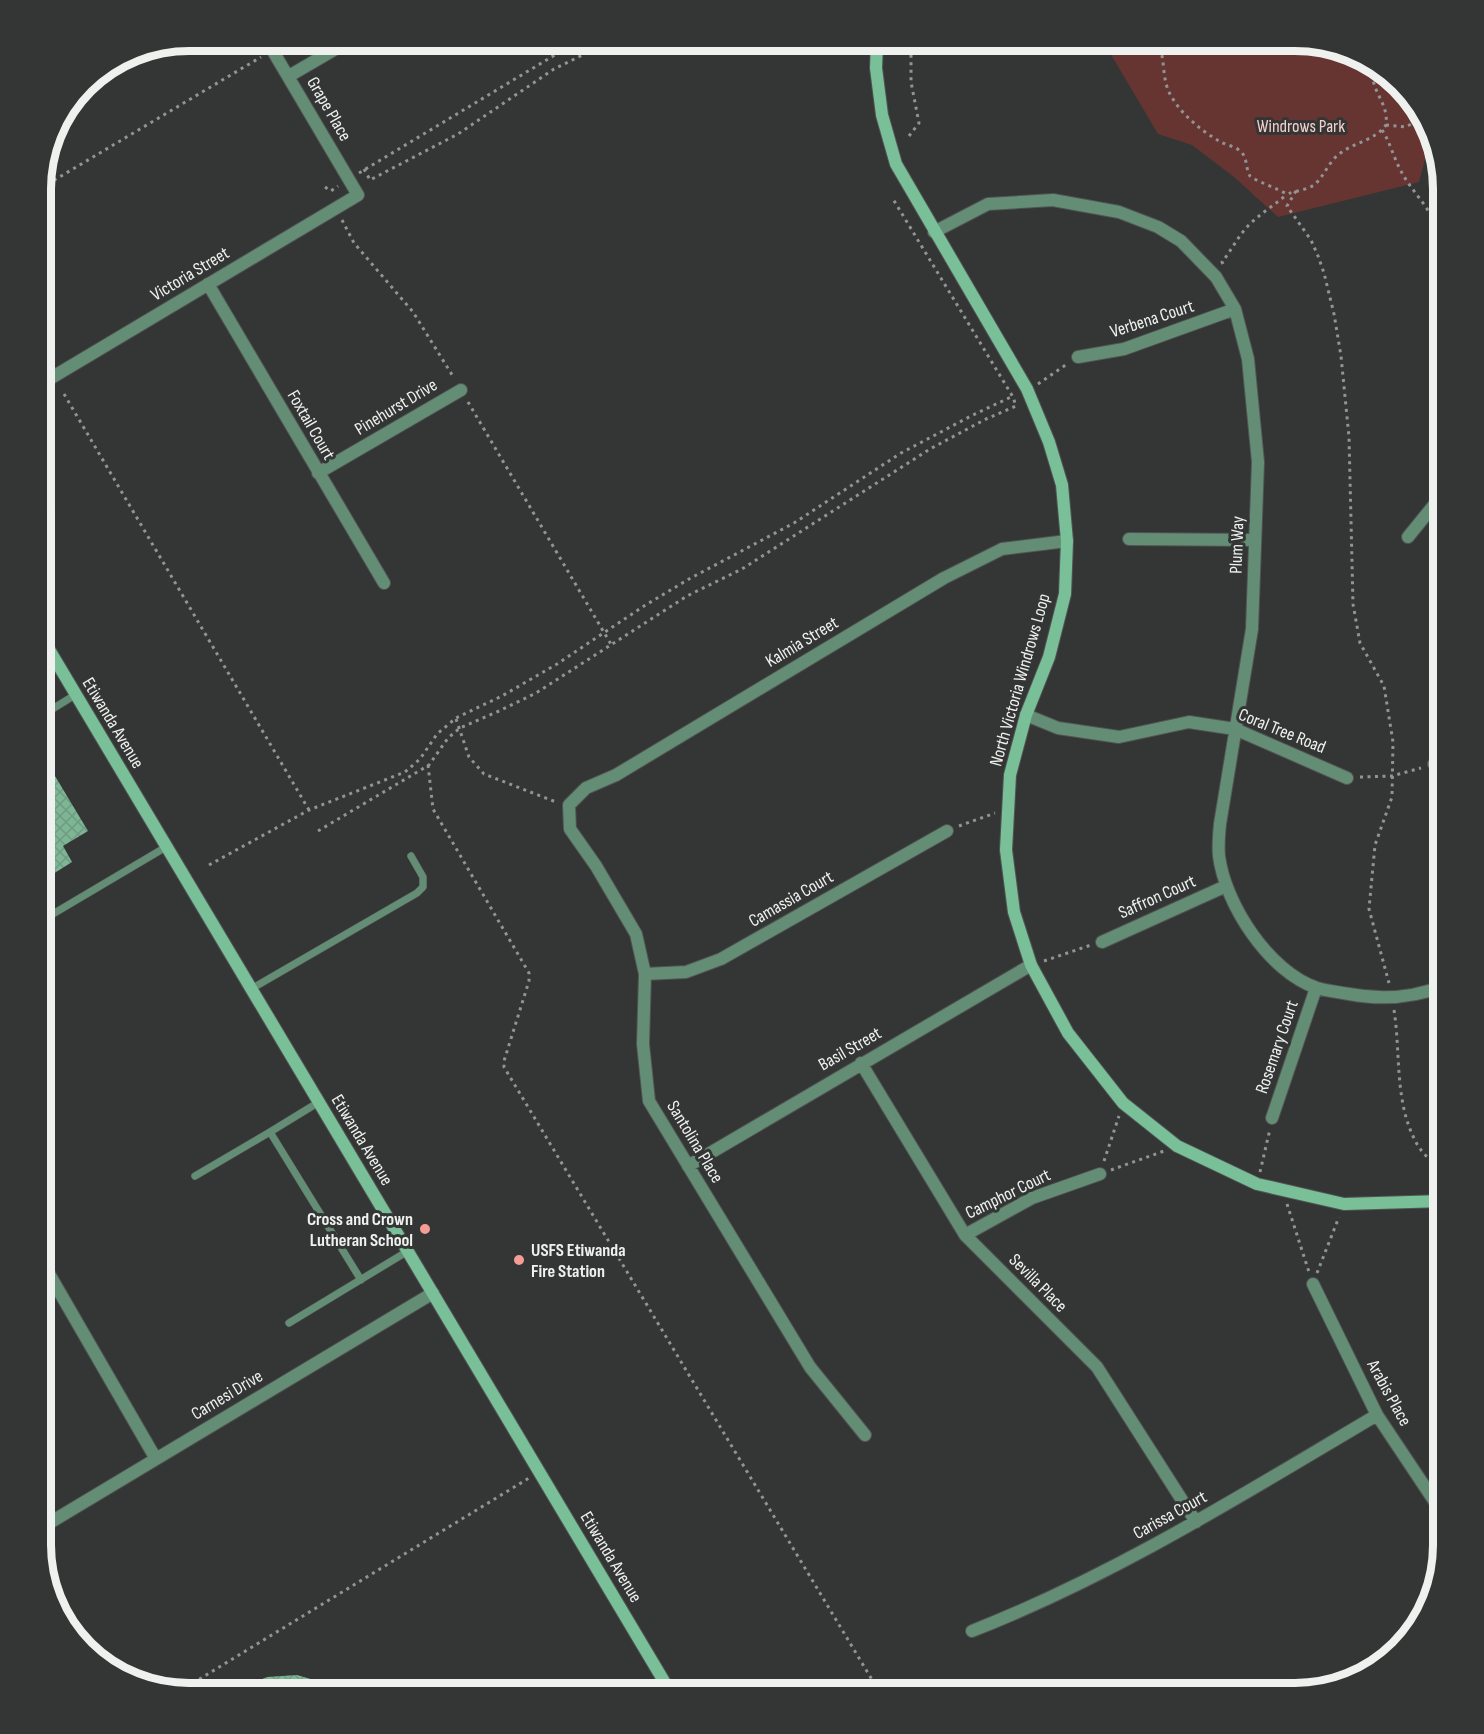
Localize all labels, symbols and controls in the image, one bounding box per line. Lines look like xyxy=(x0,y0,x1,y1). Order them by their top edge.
street label: Grape Place xyxy=(302,73,356,145)
park label: Windrows Park xyxy=(1257,116,1345,137)
street label: Victoria Street xyxy=(147,242,233,306)
street label: Verbena Court xyxy=(1108,295,1197,342)
street label: Pinehurst Drive xyxy=(351,374,441,440)
street label: Foxtail Court xyxy=(283,386,340,464)
street label: Plum Way xyxy=(1225,516,1249,574)
street label: North Victoria Windrows Loop xyxy=(985,591,1055,769)
street label: Kalmia Street xyxy=(762,612,843,672)
street label: Etiwanda Avenue xyxy=(78,674,148,772)
street label: Coral Tree Road xyxy=(1235,704,1329,758)
street label: Camassia Court xyxy=(745,866,837,932)
street label: Saffron Court xyxy=(1115,870,1199,923)
street label: Rosemary Court xyxy=(1251,997,1303,1096)
street label: Basil Street xyxy=(815,1022,886,1075)
street label: Etiwanda Avenue xyxy=(327,1091,397,1189)
street label: Santolina Place xyxy=(662,1097,728,1187)
street label: Camphor Court xyxy=(962,1164,1054,1224)
place label: Cross and Crown Lutheran School xyxy=(307,1209,413,1251)
marker: Cross and Crown Lutheran School xyxy=(418,1222,432,1236)
place label: USFS Etiwanda Fire Station xyxy=(531,1240,626,1282)
street label: Sevilla Place xyxy=(1004,1249,1072,1317)
marker: USFS Etiwanda Fire Station xyxy=(512,1253,526,1267)
street label: Arabis Place xyxy=(1362,1355,1416,1430)
street label: Carnesi Drive xyxy=(187,1366,267,1424)
street label: Carissa Court xyxy=(1130,1486,1211,1544)
street label: Etiwanda Avenue xyxy=(576,1508,646,1606)

